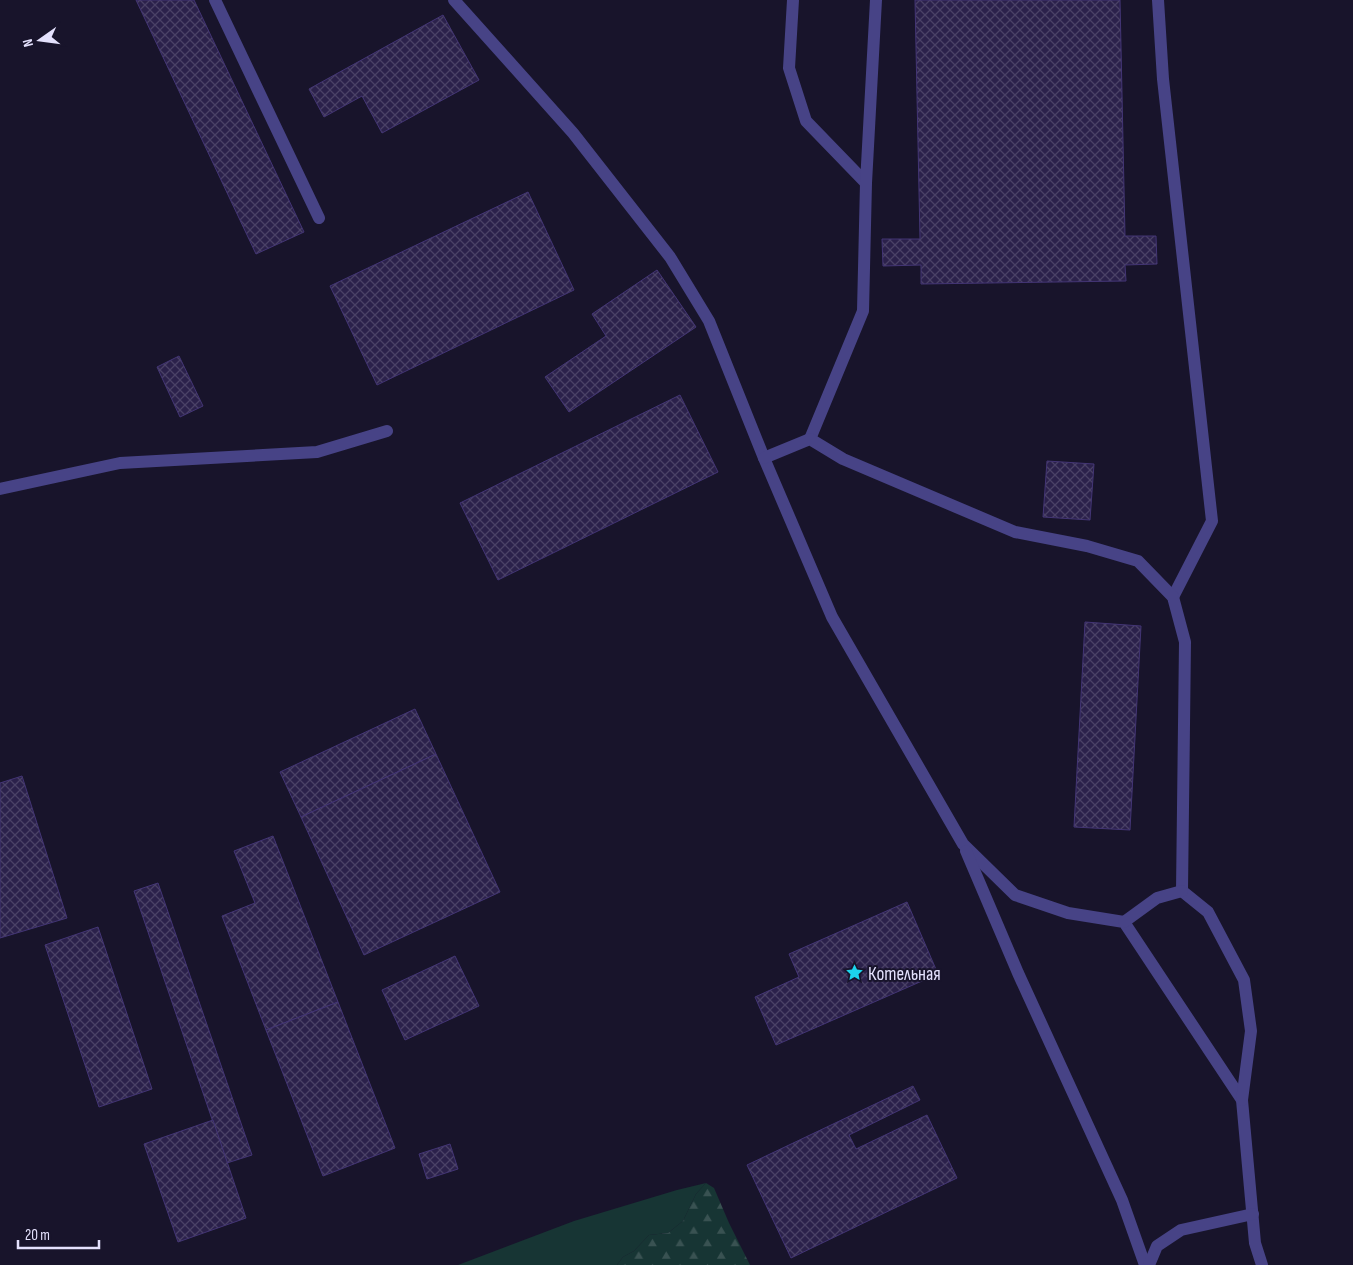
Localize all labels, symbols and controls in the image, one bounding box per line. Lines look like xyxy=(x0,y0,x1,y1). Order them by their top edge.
north arrow xyxy=(15,15,65,65)
text: N xyxy=(19,37,37,49)
place icon: Котельная xyxy=(844,963,864,983)
place label: Котельная xyxy=(868,963,941,986)
scale bar xyxy=(18,1218,99,1250)
text: 20 m xyxy=(25,1226,50,1245)

